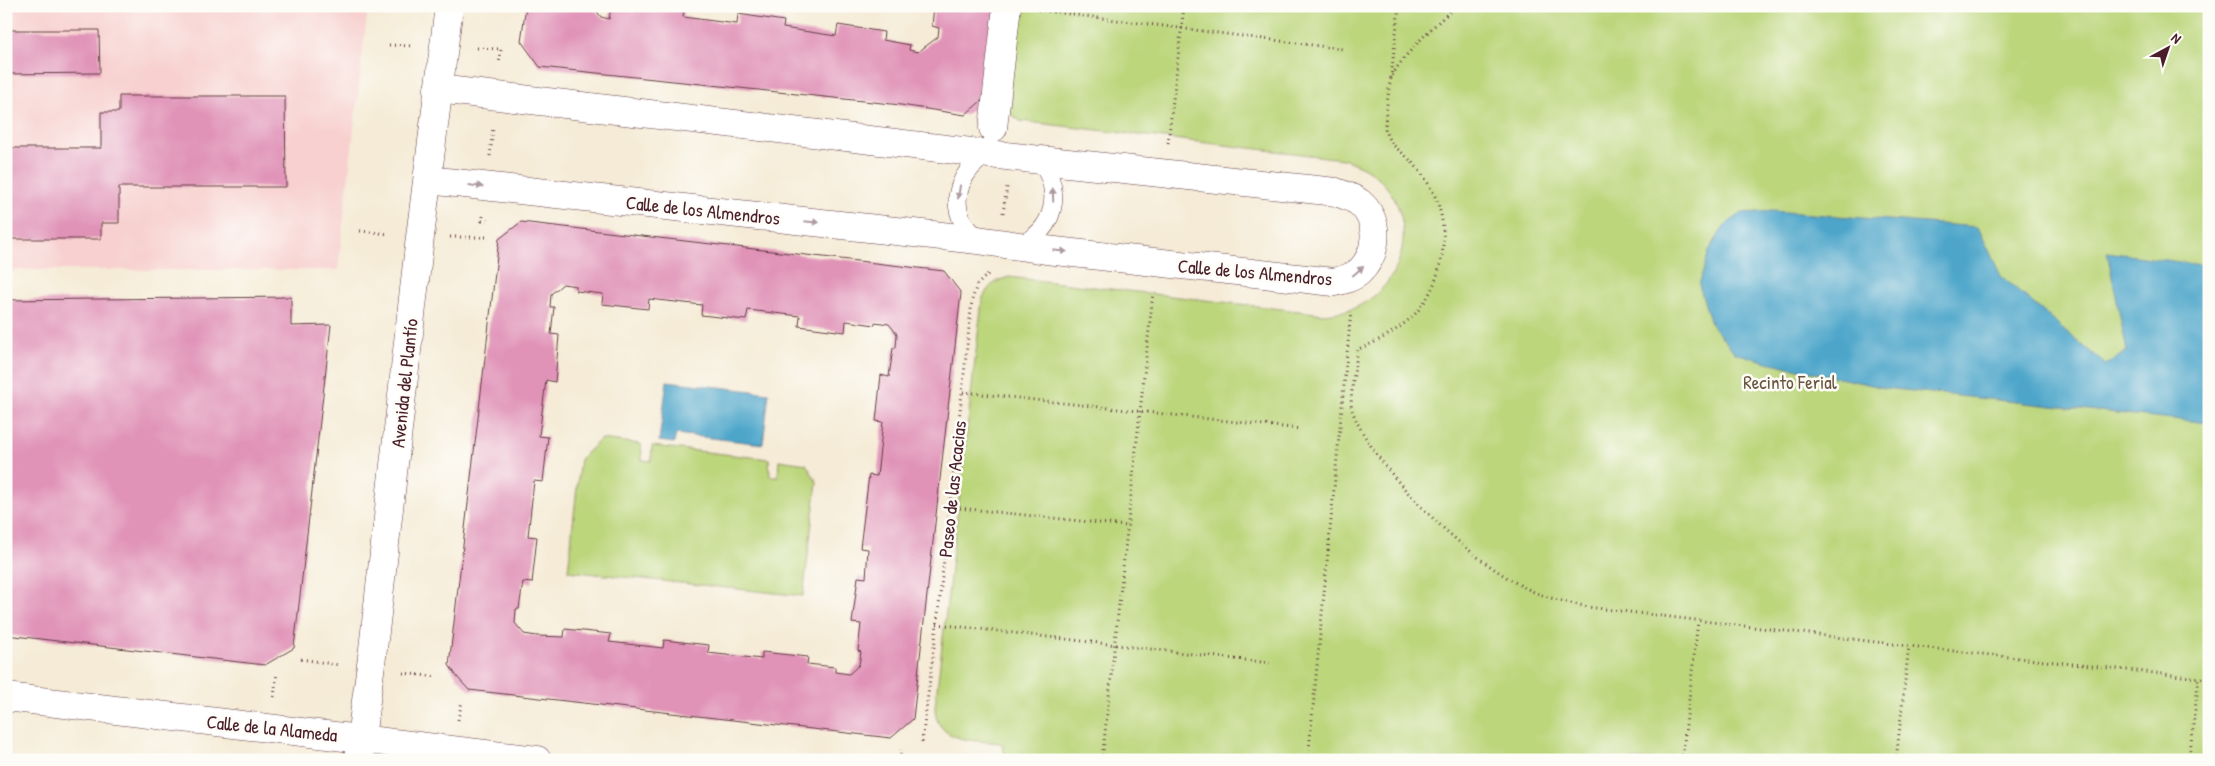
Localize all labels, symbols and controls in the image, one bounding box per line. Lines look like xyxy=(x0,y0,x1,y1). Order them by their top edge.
north arrow xyxy=(2142,22,2192,72)
text: N xyxy=(2168,28,2186,48)
one-way arrow xyxy=(468,182,484,190)
one-way arrow xyxy=(955,184,963,200)
one-way arrow xyxy=(1048,186,1056,202)
street label: Calle de los Almendros xyxy=(625,189,781,231)
one-way arrow xyxy=(804,218,820,226)
one-way arrow xyxy=(1052,247,1068,255)
street label: Calle de los Almendros xyxy=(1177,252,1333,292)
one-way arrow xyxy=(1351,266,1364,277)
street label: Avenida del Plantío xyxy=(384,317,424,449)
park label: Recinto Ferial xyxy=(1743,369,1838,395)
street label: Paseo de las Acacias xyxy=(932,419,972,559)
street label: Calle de la Alameda xyxy=(205,708,339,748)

